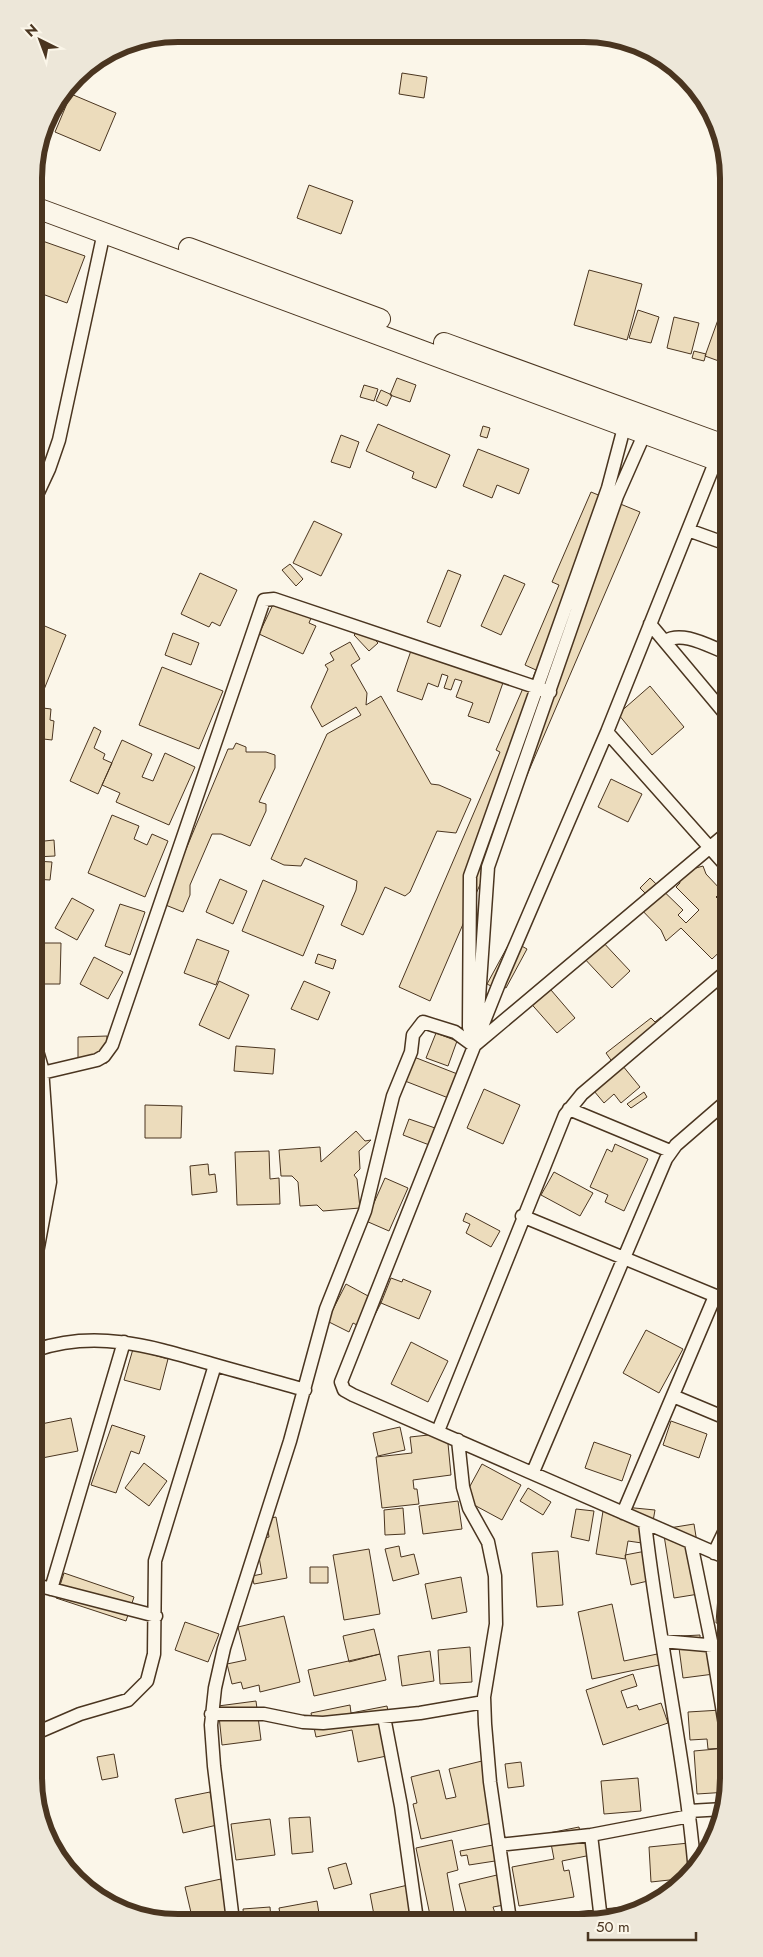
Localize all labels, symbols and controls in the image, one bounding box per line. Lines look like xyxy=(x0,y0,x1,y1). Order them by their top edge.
north arrow xyxy=(15,15,65,65)
text: N xyxy=(20,19,42,41)
scale bar xyxy=(588,1910,696,1942)
text: 50 m xyxy=(596,1916,630,1938)

